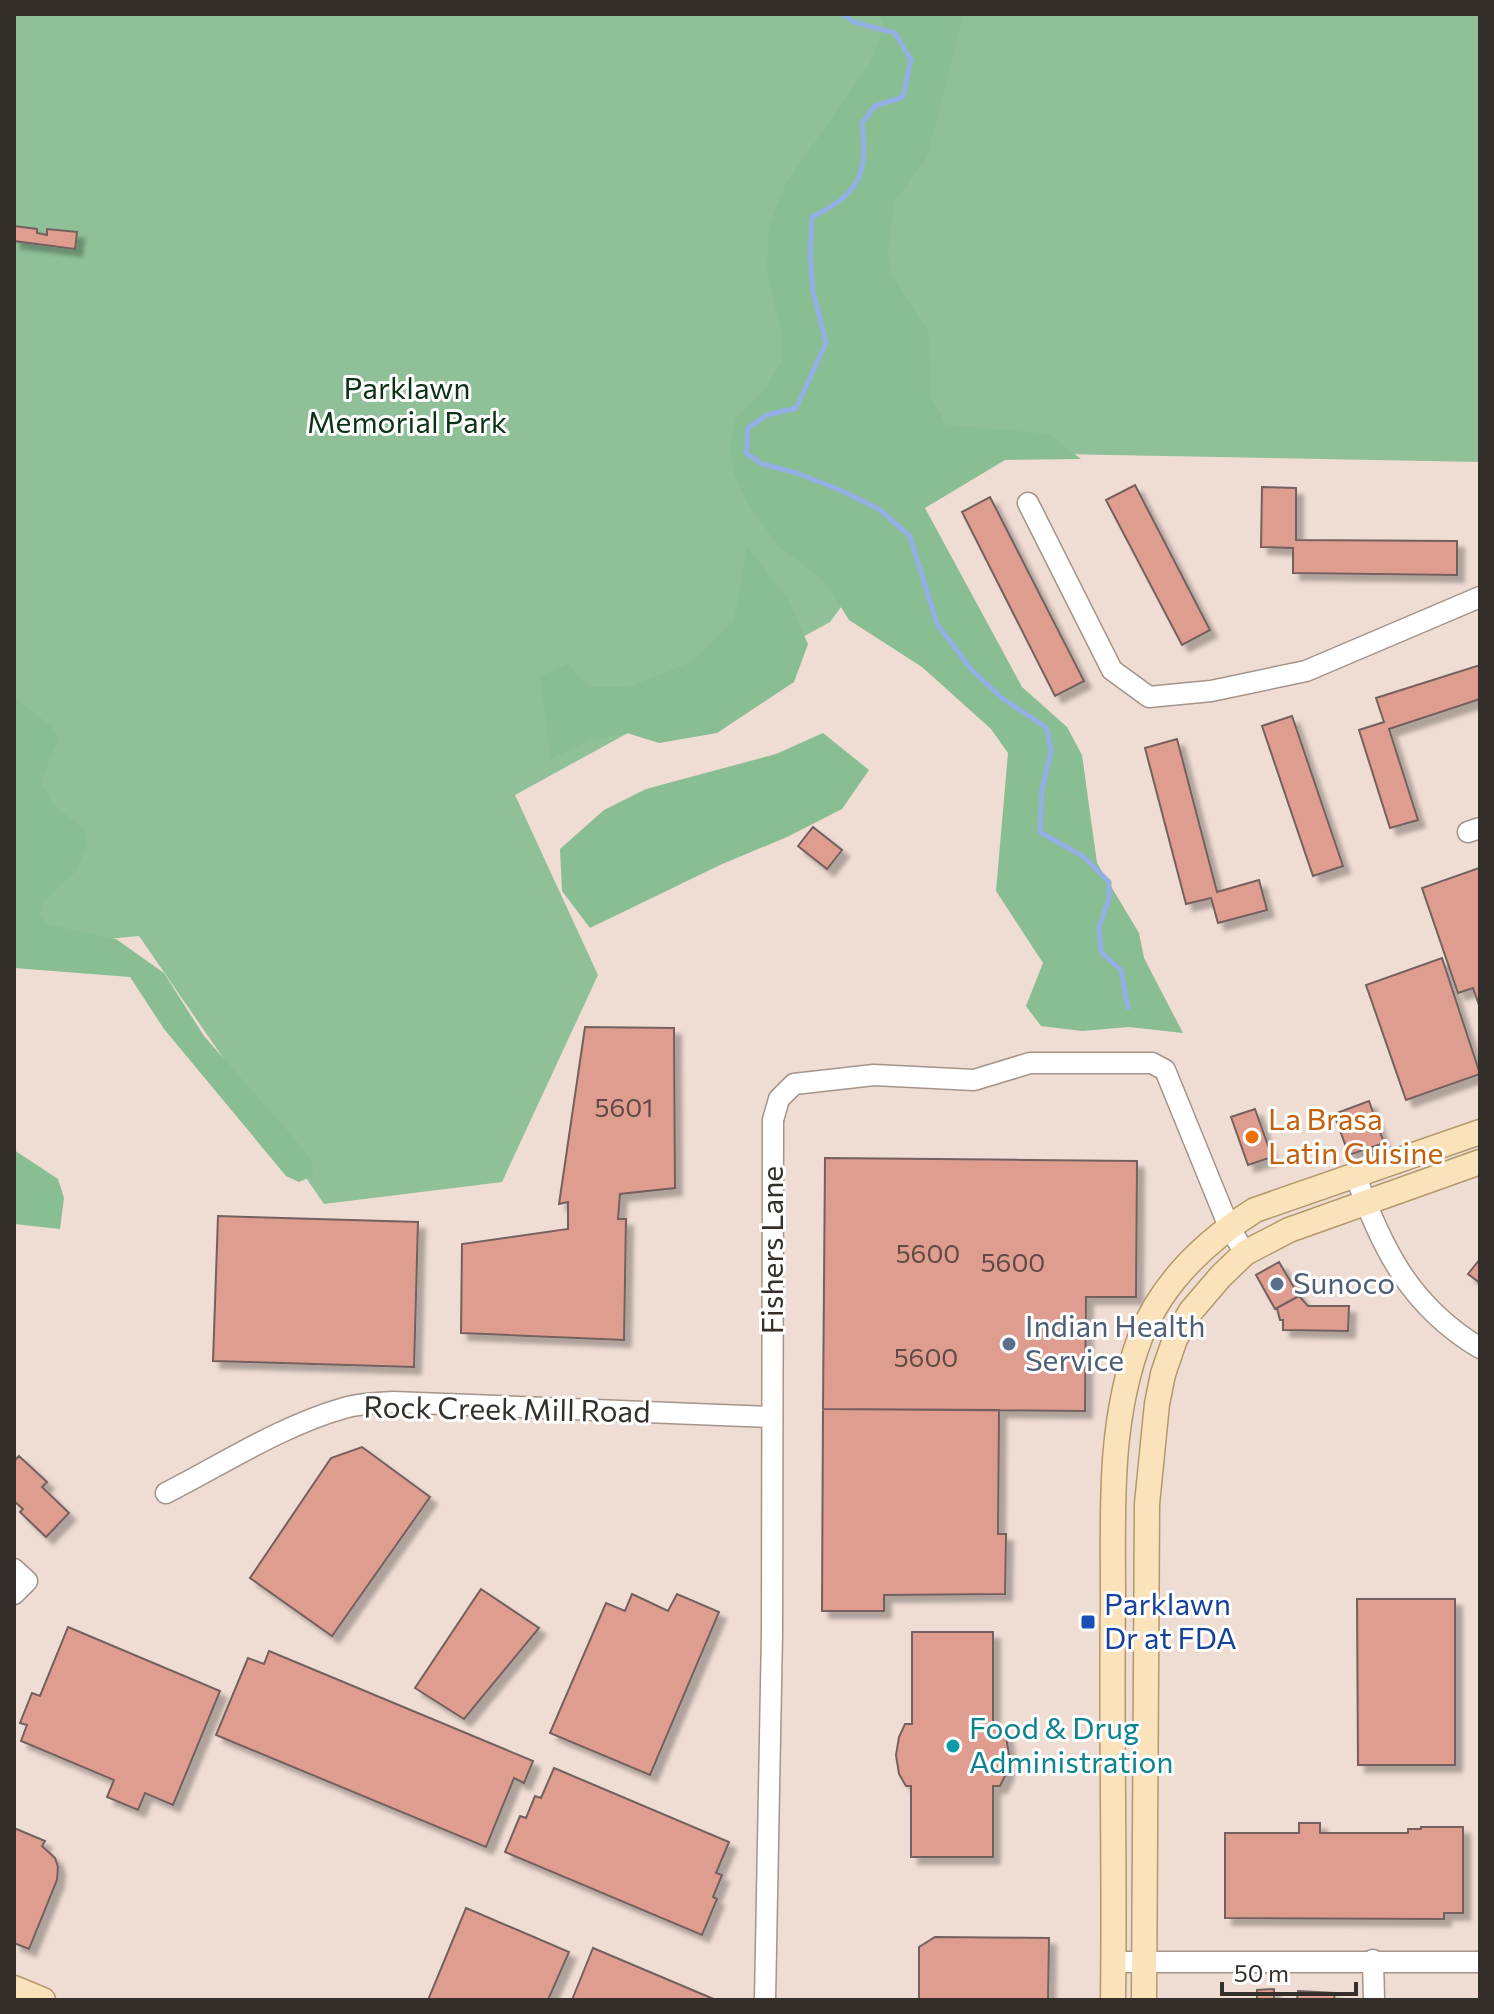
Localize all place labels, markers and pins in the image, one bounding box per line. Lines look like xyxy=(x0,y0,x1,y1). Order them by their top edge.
place label: La Brasa Latin Cuisine xyxy=(1268,1099,1443,1170)
marker: La Brasa Latin Cuisine xyxy=(1243,1128,1261,1146)
place label: Sunoco xyxy=(1293,1263,1395,1300)
marker: Sunoco xyxy=(1268,1275,1286,1293)
place label: Indian Health Service xyxy=(1025,1306,1205,1377)
marker: Indian Health Service xyxy=(1000,1335,1018,1353)
place label: Parklawn Dr at FDA xyxy=(1104,1584,1237,1655)
marker: Parklawn Dr at FDA xyxy=(1079,1613,1097,1631)
place label: Food & Drug Administration xyxy=(969,1708,1174,1779)
marker: Food & Drug Administration xyxy=(944,1737,962,1755)

